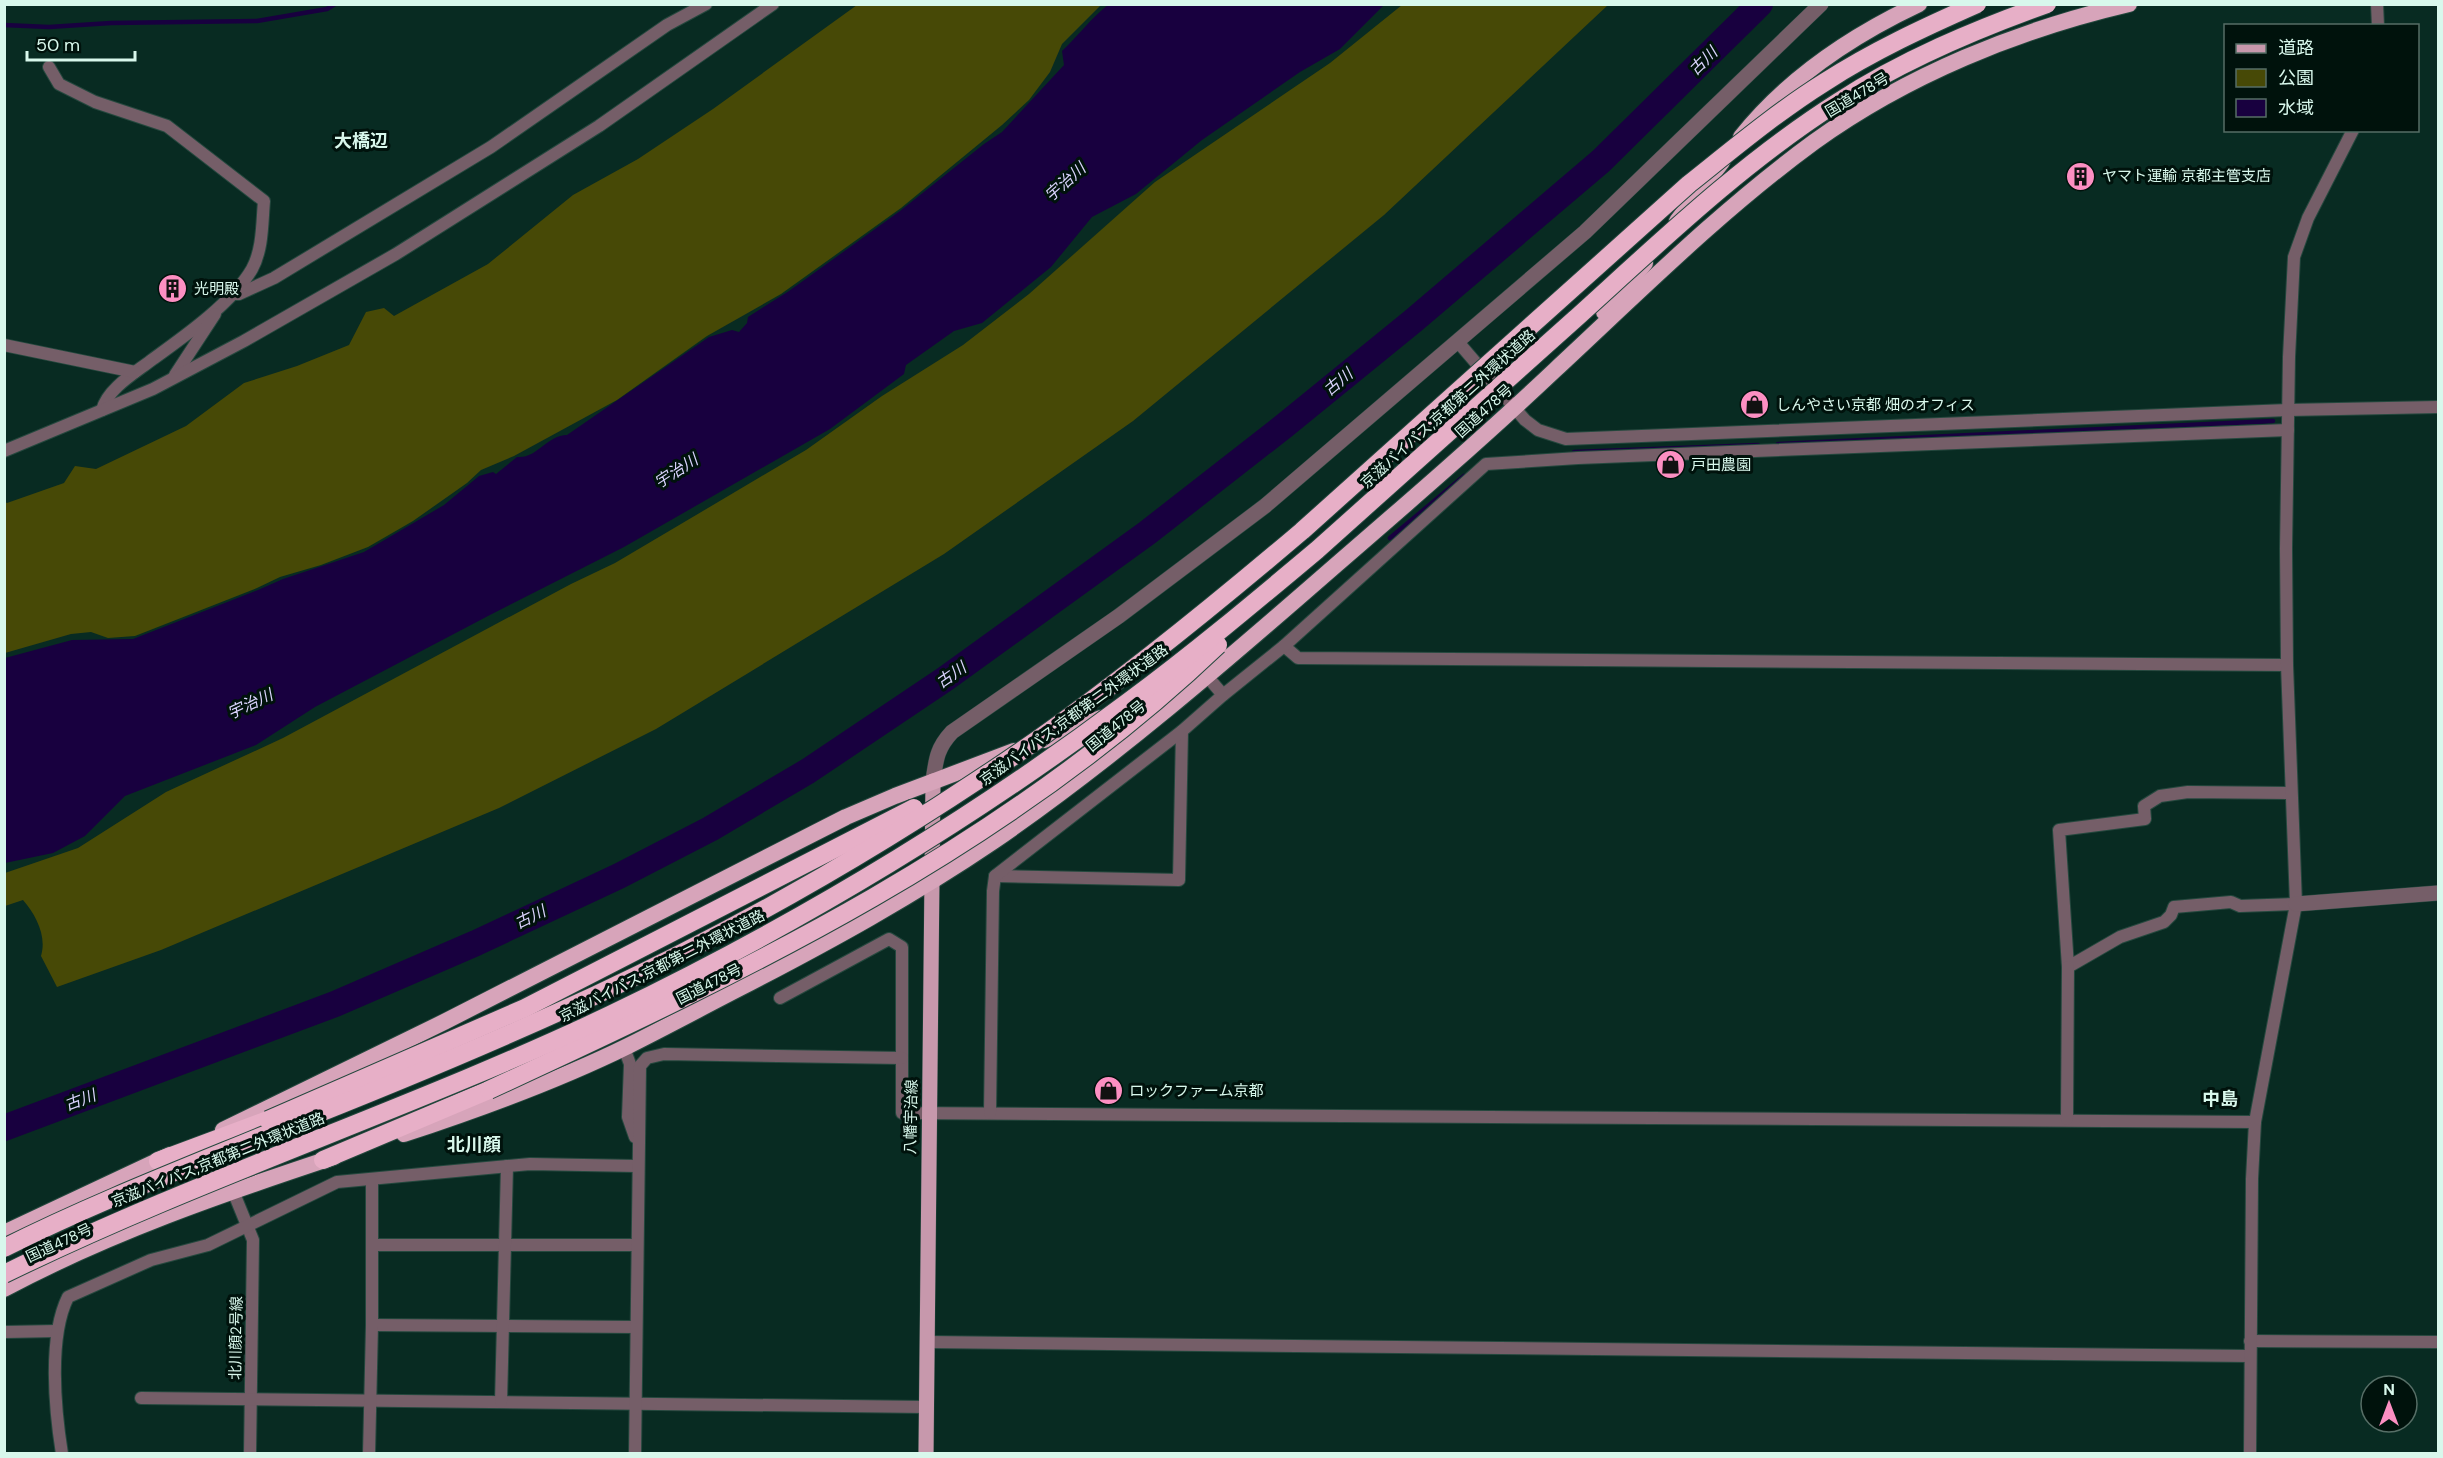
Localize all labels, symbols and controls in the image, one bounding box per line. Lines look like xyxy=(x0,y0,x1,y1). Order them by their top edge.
scale bar xyxy=(27,24,135,62)
legend xyxy=(2224,24,2419,132)
text: 50 m xyxy=(36,33,80,57)
text: 道路 xyxy=(2278,36,2314,60)
water label: 古川 xyxy=(1684,41,1723,80)
text: 公園 xyxy=(2278,66,2314,90)
street label: 国道478号 xyxy=(1821,68,1893,122)
text: 水域 xyxy=(2278,96,2314,120)
district label: 大橋辺 xyxy=(334,129,388,153)
water label: 宇治川 xyxy=(1040,157,1091,206)
building icon: ヤマト運輸 京都主管支店 xyxy=(2065,160,2097,192)
place label: ヤマト運輸 京都主管支店 xyxy=(2102,166,2271,186)
building icon: 光明殿 xyxy=(157,273,189,305)
place label: 光明殿 xyxy=(194,279,239,299)
street label: 京滋バイパス;京都第二外環状道路 xyxy=(1357,325,1539,493)
water label: 古川 xyxy=(1319,362,1359,400)
street label: 国道478号 xyxy=(1451,380,1517,442)
shop icon: しんやさい京都 畑のオフィス xyxy=(1739,389,1771,421)
place label: しんやさい京都 畑のオフィス xyxy=(1776,395,1975,415)
water label: 宇治川 xyxy=(650,448,704,493)
shop icon: 戸田農園 xyxy=(1654,449,1686,481)
place label: 戸田農園 xyxy=(1691,455,1751,475)
street label: 京滋バイパス;京都第二外環状道路 xyxy=(976,640,1172,790)
water label: 古川 xyxy=(932,656,972,693)
water label: 宇治川 xyxy=(224,683,278,724)
street label: 国道478号 xyxy=(1082,696,1150,756)
water label: 古川 xyxy=(511,900,551,933)
street label: 京滋バイパス;京都第二外環状道路 xyxy=(556,905,768,1027)
street label: 国道478号 xyxy=(673,959,745,1009)
shop icon: ロックファーム京都 xyxy=(1092,1075,1124,1107)
street label: 八幡宇治線 xyxy=(900,1079,922,1155)
place label: ロックファーム京都 xyxy=(1129,1081,1264,1101)
water label: 古川 xyxy=(61,1084,101,1116)
district label: 中島 xyxy=(2202,1087,2238,1111)
street label: 京滋バイパス;京都第二外環状道路 xyxy=(109,1108,327,1212)
district label: 北川顔 xyxy=(447,1133,501,1157)
street label: 国道478号 xyxy=(23,1219,95,1267)
street label: 北川顔2号線 xyxy=(225,1296,247,1380)
north arrow xyxy=(2359,1374,2419,1434)
text: N xyxy=(2383,1379,2395,1400)

